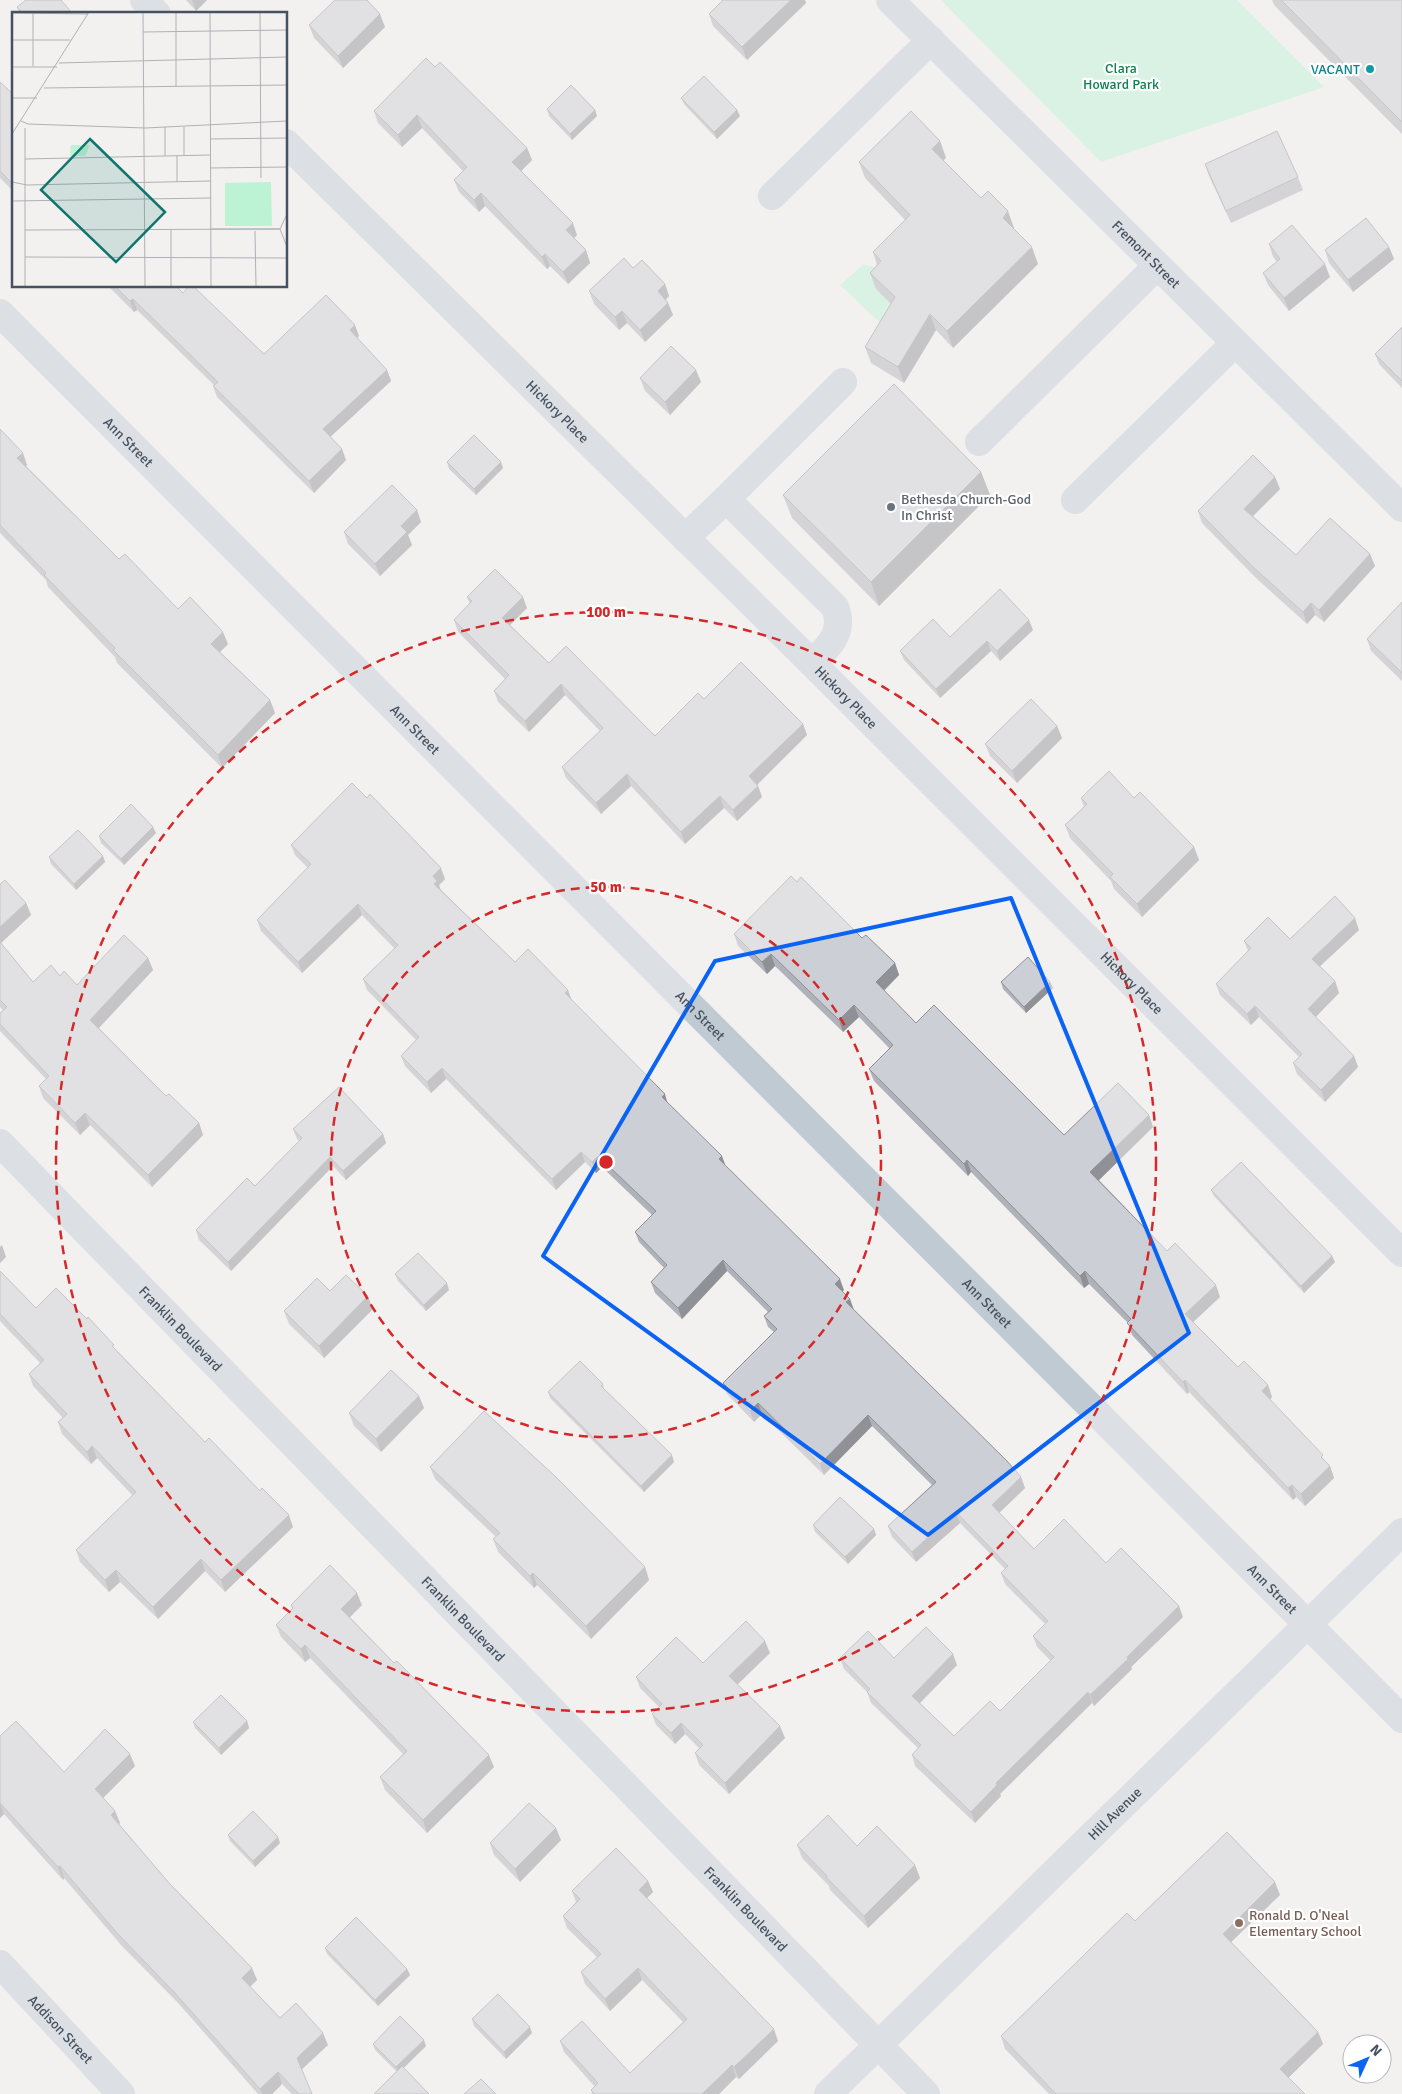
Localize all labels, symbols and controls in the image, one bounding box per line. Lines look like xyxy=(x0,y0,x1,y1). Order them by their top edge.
inset map xyxy=(12,12,288,288)
park label: Clara Howard Park xyxy=(1083,60,1159,93)
place label: VACANT xyxy=(1311,61,1360,78)
marker: VACANT xyxy=(1364,63,1376,75)
street label: Fremont Street xyxy=(1109,217,1184,292)
street label: Hickory Place xyxy=(523,377,593,446)
street label: Ann Street xyxy=(100,413,157,470)
place label: Bethesda Church-God In Christ xyxy=(901,491,1031,524)
marker: Bethesda Church-God In Christ xyxy=(885,501,897,513)
text: 100 m xyxy=(586,603,626,621)
street label: Hickory Place xyxy=(811,662,881,732)
street label: Ann Street xyxy=(387,701,444,758)
text: 50 m xyxy=(590,878,622,896)
street label: Hickory Place xyxy=(1097,948,1167,1018)
street label: Ann Street xyxy=(672,987,729,1044)
centre of rings xyxy=(597,1153,615,1171)
street label: Ann Street xyxy=(959,1274,1016,1331)
street label: Franklin Boulevard xyxy=(135,1282,226,1375)
street label: Ann Street xyxy=(1244,1561,1301,1618)
street label: Franklin Boulevard xyxy=(418,1573,509,1665)
street label: Hill Avenue xyxy=(1084,1784,1145,1843)
street label: Franklin Boulevard xyxy=(700,1863,791,1955)
place label: Ronald D. O'Neal Elementary School xyxy=(1249,1907,1362,1940)
marker: Ronald D. O'Neal Elementary School xyxy=(1233,1917,1245,1929)
street label: Addison Street xyxy=(25,1991,97,2067)
north arrow xyxy=(1342,2034,1392,2084)
text: N xyxy=(1366,2041,1385,2060)

